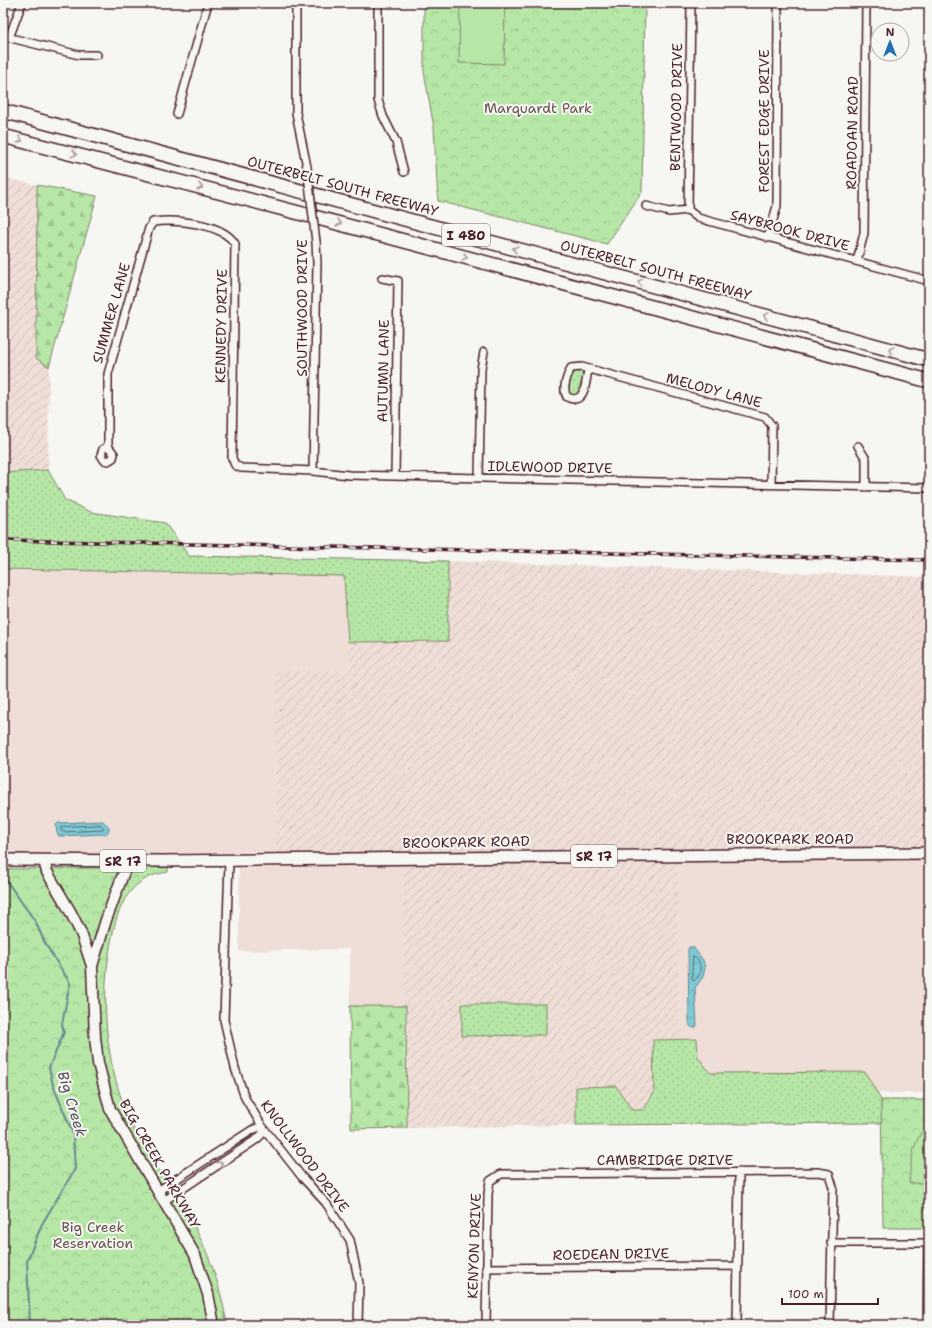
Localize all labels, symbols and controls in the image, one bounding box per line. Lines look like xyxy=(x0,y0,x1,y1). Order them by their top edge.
north arrow xyxy=(870,22,910,62)
text: N xyxy=(886,25,895,40)
street label: BENTWOOD DRIVE xyxy=(666,43,686,171)
street label: FOREST EDGE DRIVE xyxy=(755,49,773,193)
street label: ROADOAN ROAD xyxy=(842,76,862,190)
park label: Marquardt Park xyxy=(484,99,592,117)
one-way arrow xyxy=(16,135,23,144)
one-way arrow xyxy=(71,150,77,158)
street label: OUTERBELT SOUTH FREEWAY xyxy=(245,152,441,220)
one-way arrow xyxy=(196,182,203,191)
street label: SAYBROOK DRIVE xyxy=(728,205,852,255)
one-way arrow xyxy=(336,219,342,227)
road number: I 480 xyxy=(442,224,490,246)
street label: OUTERBELT SOUTH FREEWAY xyxy=(558,236,754,304)
street label: SOUTHWOOD DRIVE xyxy=(293,239,311,377)
one-way arrow xyxy=(511,245,518,253)
one-way arrow xyxy=(461,252,468,261)
street label: SUMMER LANE xyxy=(88,260,134,365)
street label: KENNEDY DRIVE xyxy=(211,268,231,383)
one-way arrow xyxy=(637,278,644,287)
one-way arrow xyxy=(763,312,770,321)
street label: AUTUMN LANE xyxy=(373,319,393,423)
one-way arrow xyxy=(888,346,895,355)
street label: MELODY LANE xyxy=(664,369,764,411)
street label: IDLEWOOD DRIVE xyxy=(487,457,613,477)
street label: BROOKPARK ROAD xyxy=(726,830,854,848)
street label: BROOKPARK ROAD xyxy=(402,832,530,852)
road number: SR 17 xyxy=(571,845,617,867)
road number: SR 17 xyxy=(100,850,146,872)
water label: Big Creek xyxy=(52,1069,92,1140)
street label: BIG CREEK PARKWAY xyxy=(115,1096,205,1233)
street label: KNOLLWOOD DRIVE xyxy=(257,1096,353,1216)
street label: CAMBRIDGE DRIVE xyxy=(597,1151,733,1169)
one-way arrow xyxy=(215,1162,222,1169)
street label: KENYON DRIVE xyxy=(463,1193,485,1299)
park label: Big Creek Reservation xyxy=(53,1218,134,1252)
street label: ROEDEAN DRIVE xyxy=(553,1244,670,1264)
scale bar xyxy=(782,1280,878,1306)
text: 100 m xyxy=(788,1286,824,1302)

